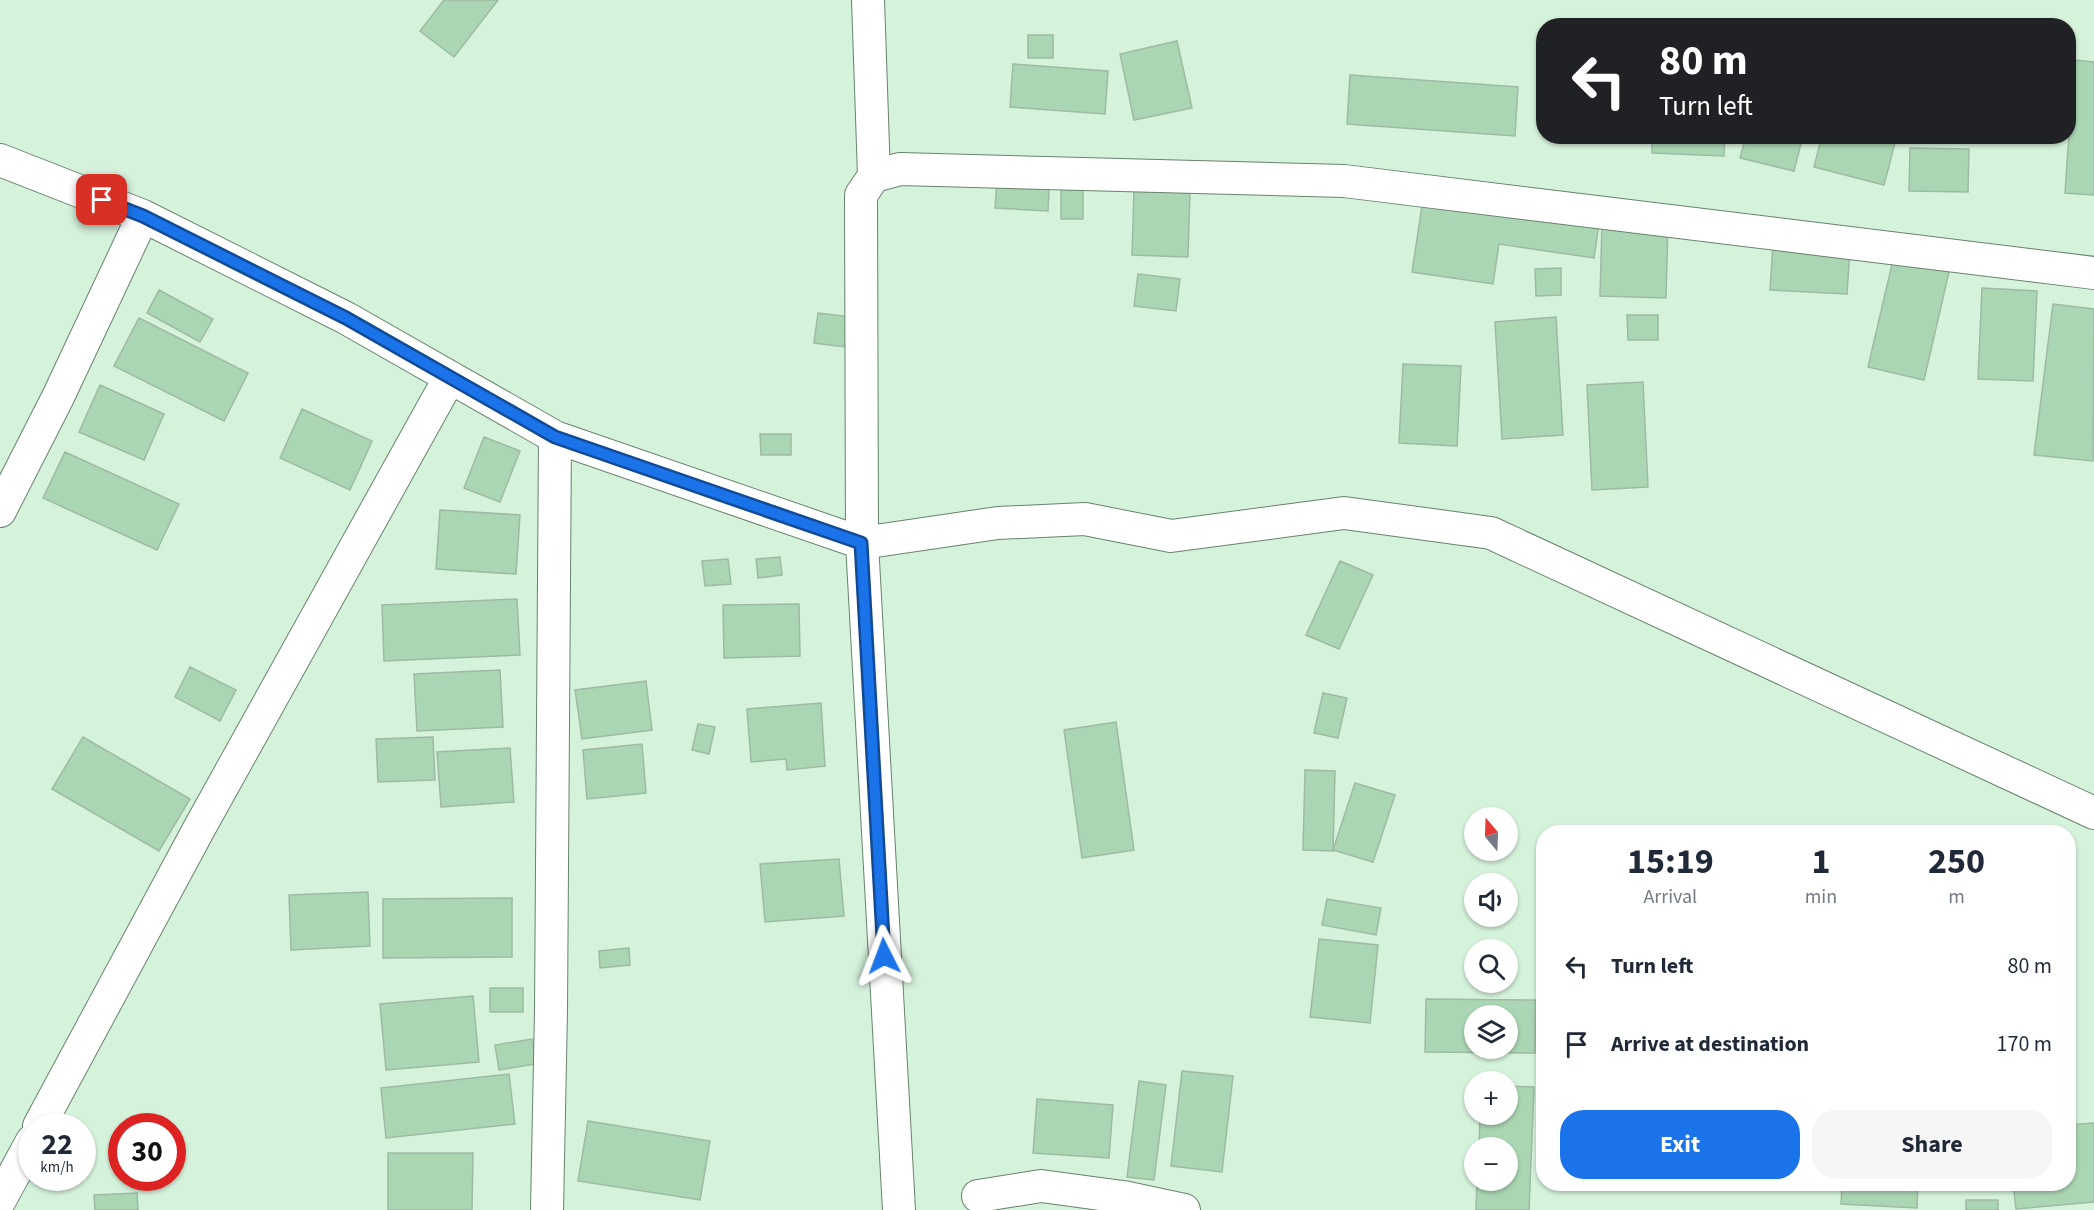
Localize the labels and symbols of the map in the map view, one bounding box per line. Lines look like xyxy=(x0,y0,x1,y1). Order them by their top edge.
pin xyxy=(76,174,127,225)
north arrow xyxy=(1464,807,1518,861)
position arrow xyxy=(852,924,916,988)
speed limit sign: 30 xyxy=(108,1113,186,1191)

